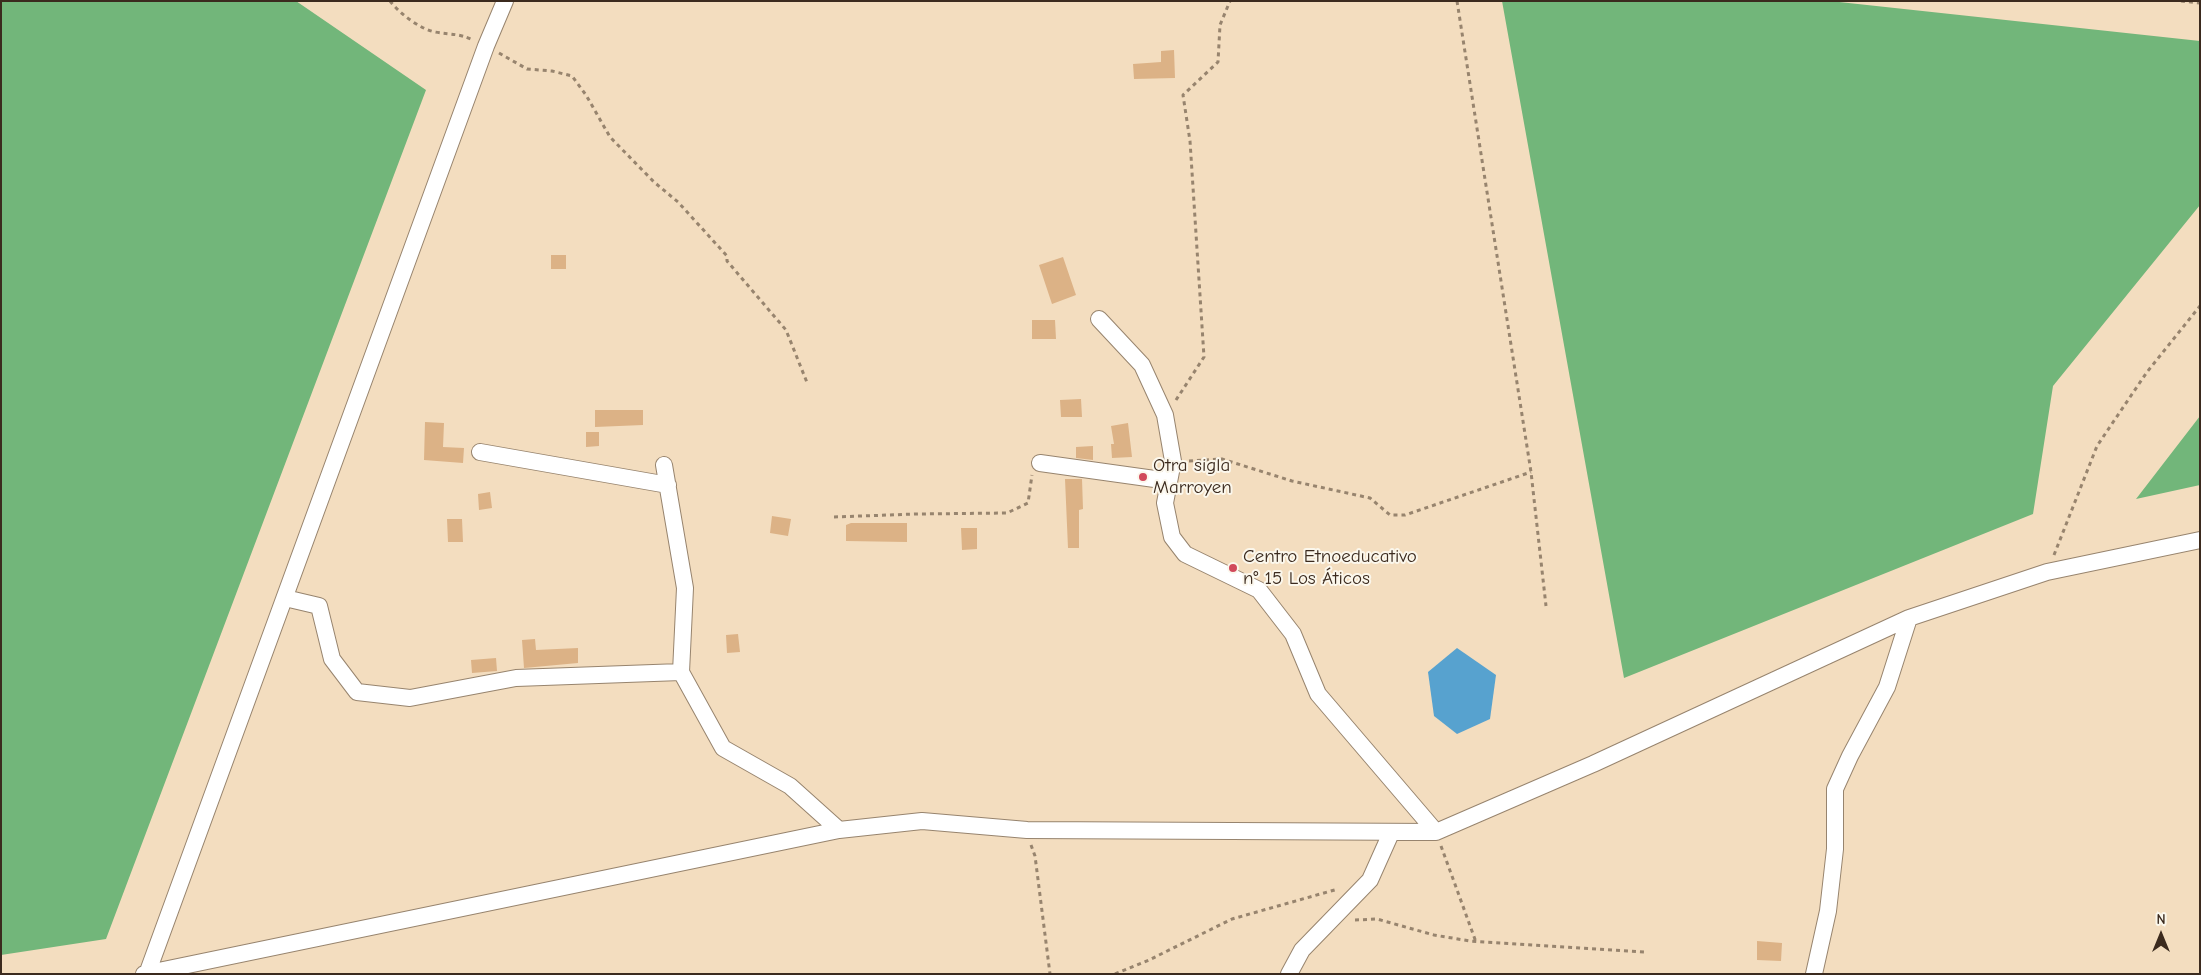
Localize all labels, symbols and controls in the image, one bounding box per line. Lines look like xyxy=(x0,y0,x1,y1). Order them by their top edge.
place label: Otra sigla Marroyen xyxy=(1153,455,1232,499)
marker: Otra sigla Marroyen xyxy=(1137,471,1149,483)
place label: Centro Etnoeducativo n° 15 Los Áticos xyxy=(1243,546,1417,590)
marker: Centro Etnoeducativo n° 15 Los Áticos xyxy=(1227,562,1239,574)
north arrow xyxy=(2136,910,2186,960)
text: N xyxy=(2156,911,2166,928)

